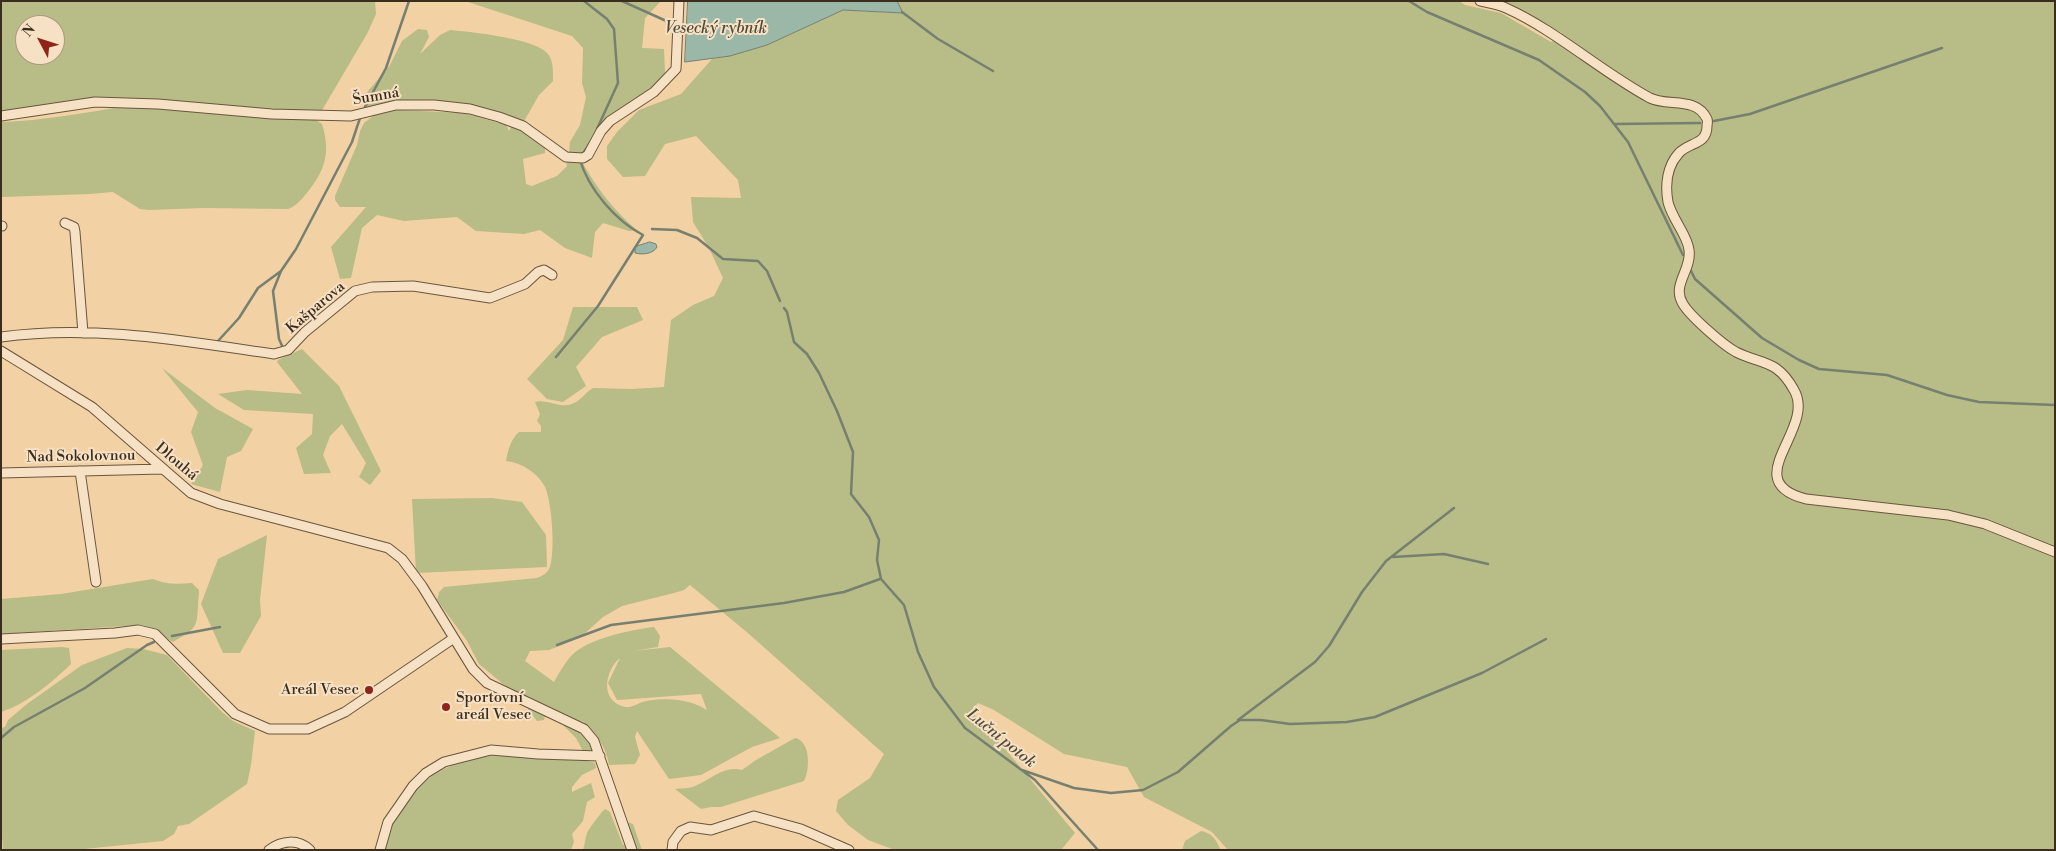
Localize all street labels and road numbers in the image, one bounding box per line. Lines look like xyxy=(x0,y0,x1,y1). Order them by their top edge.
street label: Šumná xyxy=(351,84,401,110)
street label: Kašparova xyxy=(283,278,349,338)
street label: Dlouhá xyxy=(151,439,201,485)
street label: Nad Sokolovnou xyxy=(26,447,136,467)

